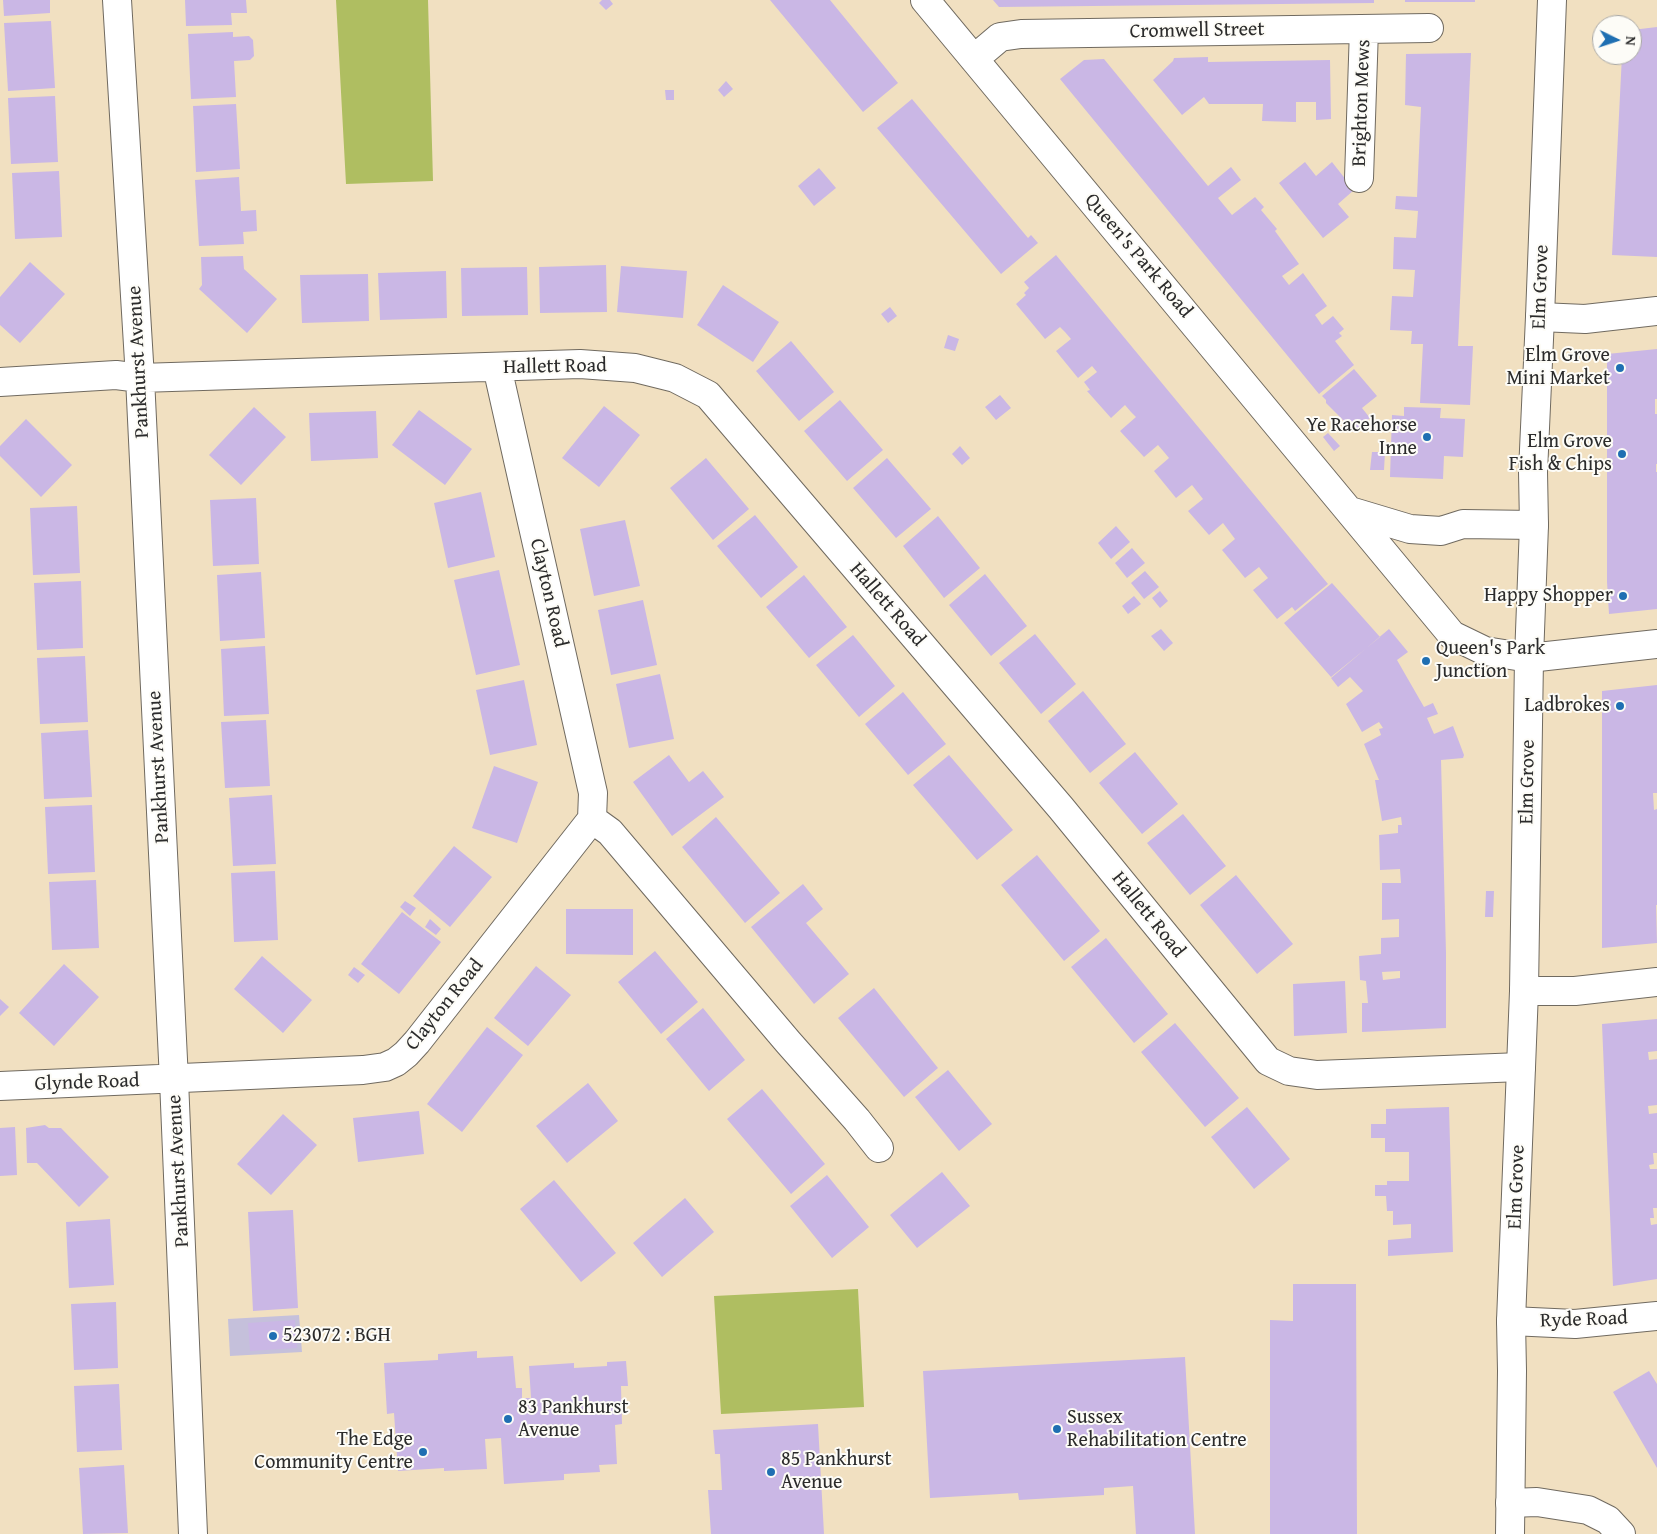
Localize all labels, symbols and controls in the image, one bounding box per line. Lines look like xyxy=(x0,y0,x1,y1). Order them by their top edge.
north arrow xyxy=(1592,15,1642,65)
street label: Cromwell Street xyxy=(1129,18,1265,44)
text: N xyxy=(1621,36,1641,46)
street label: Brighton Mews xyxy=(1348,39,1376,167)
street label: Queen's Park Road xyxy=(1079,189,1197,323)
street label: Elm Grove xyxy=(1528,244,1554,330)
street label: Pankhurst Avenue xyxy=(123,285,155,439)
place label: Elm Grove Mini Market xyxy=(1506,344,1610,391)
street label: Hallett Road xyxy=(503,354,607,380)
marker: Elm Grove Mini Market xyxy=(1614,362,1626,374)
place label: Ye Racehorse Inne xyxy=(1306,414,1417,461)
place label: Elm Grove Fish & Chips xyxy=(1509,430,1612,477)
marker: Ye Racehorse Inne xyxy=(1421,431,1433,443)
marker: Elm Grove Fish & Chips xyxy=(1616,448,1628,460)
street label: Clayton Road xyxy=(524,536,572,650)
street label: Hallett Road xyxy=(844,558,930,652)
place label: Happy Shopper xyxy=(1484,584,1613,608)
marker: Happy Shopper xyxy=(1617,590,1629,602)
place label: Queen's Park Junction xyxy=(1436,637,1545,684)
marker: Queen's Park Junction xyxy=(1420,655,1432,667)
street label: Pankhurst Avenue xyxy=(143,690,175,844)
place label: Ladbrokes xyxy=(1525,694,1610,718)
marker: Ladbrokes xyxy=(1614,700,1626,712)
street label: Elm Grove xyxy=(1515,739,1541,825)
street label: Hallett Road xyxy=(1106,867,1190,963)
street label: Clayton Road xyxy=(401,954,489,1056)
street label: Glynde Road xyxy=(34,1069,140,1097)
street label: Pankhurst Avenue xyxy=(163,1094,195,1248)
street label: Elm Grove xyxy=(1504,1144,1530,1230)
street label: Ryde Road xyxy=(1540,1306,1628,1334)
place label: 523072 : BGH xyxy=(283,1324,391,1348)
marker: 523072 : BGH xyxy=(267,1330,279,1342)
place label: 83 Pankhurst Avenue xyxy=(518,1396,629,1443)
place label: Sussex Rehabilitation Centre xyxy=(1067,1406,1247,1453)
marker: 83 Pankhurst Avenue xyxy=(502,1413,514,1425)
marker: Sussex Rehabilitation Centre xyxy=(1051,1423,1063,1435)
place label: The Edge Community Centre xyxy=(254,1428,413,1475)
marker: The Edge Community Centre xyxy=(417,1446,429,1458)
place label: 85 Pankhurst Avenue xyxy=(781,1448,892,1495)
marker: 85 Pankhurst Avenue xyxy=(765,1466,777,1478)

